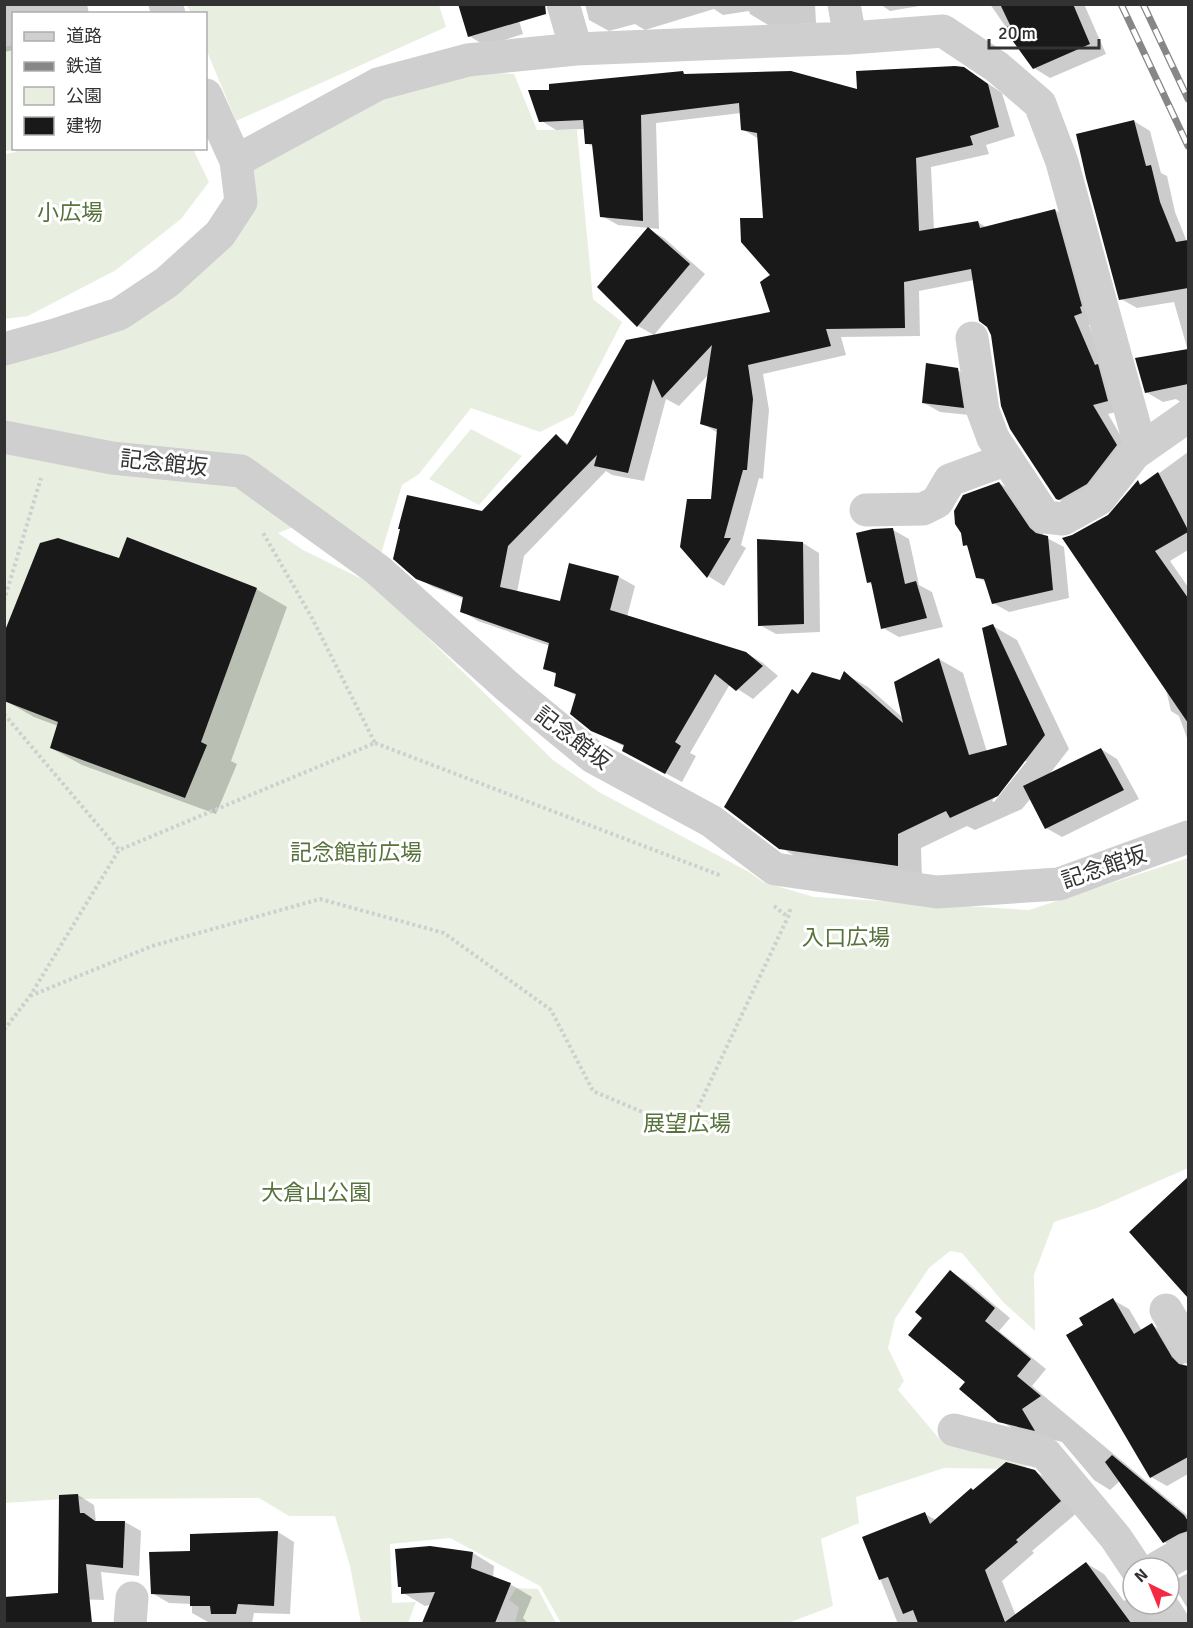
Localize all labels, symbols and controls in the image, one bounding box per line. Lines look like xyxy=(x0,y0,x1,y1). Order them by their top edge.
legend xyxy=(12,12,207,150)
scale bar xyxy=(989,12,1098,50)
text: 20 m xyxy=(998,22,1036,44)
text: 道路 xyxy=(66,25,102,47)
text: 鉄道 xyxy=(66,55,102,77)
text: 公園 xyxy=(66,85,102,107)
text: 建物 xyxy=(66,115,102,137)
park label: 小広場 xyxy=(37,199,103,226)
street label: 記念館坂 xyxy=(119,445,209,481)
street label: 記念館坂 xyxy=(530,701,616,775)
park label: 記念館前広場 xyxy=(290,839,422,866)
street label: 記念館坂 xyxy=(1058,840,1150,894)
park label: 入口広場 xyxy=(802,924,890,951)
park label: 展望広場 xyxy=(643,1110,731,1137)
park label: 大倉山公園 xyxy=(261,1179,371,1206)
north arrow xyxy=(1121,1556,1181,1616)
text: N xyxy=(1131,1565,1152,1587)

